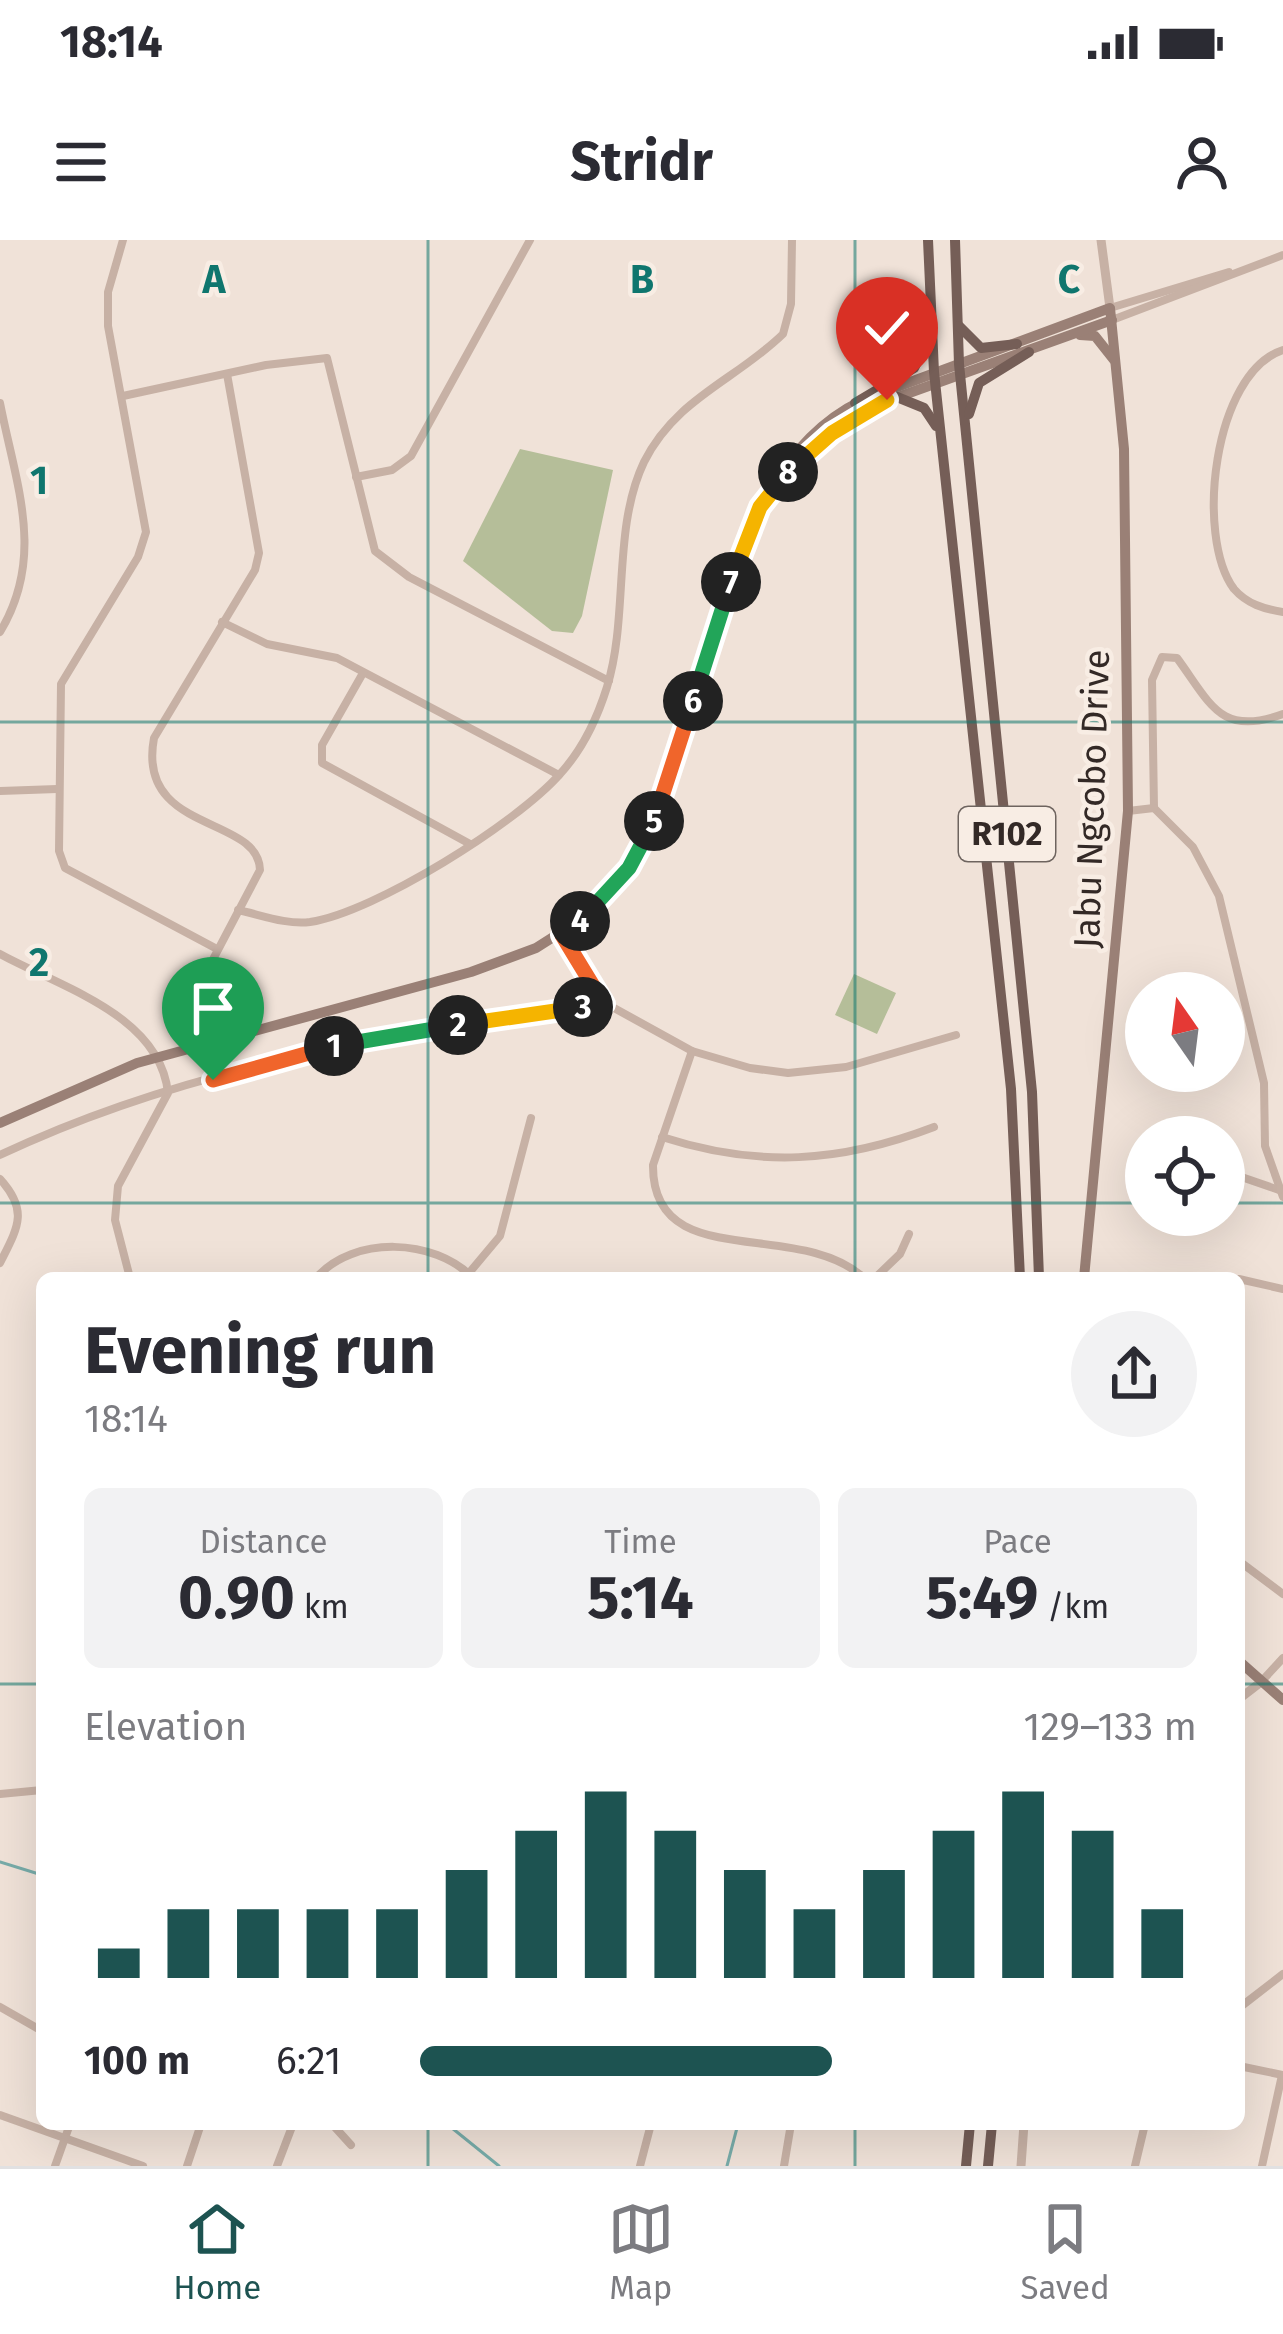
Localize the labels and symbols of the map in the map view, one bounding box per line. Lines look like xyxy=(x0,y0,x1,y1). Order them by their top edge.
text: A xyxy=(201,257,226,303)
text: B xyxy=(630,257,654,303)
text: C xyxy=(1058,257,1081,303)
pin xyxy=(836,277,938,400)
pin: 8 xyxy=(758,442,818,502)
text: 1 xyxy=(30,458,48,504)
pin: 7 xyxy=(701,552,761,612)
street label: Jabu Ngcobo Drive xyxy=(1065,649,1119,949)
pin: 6 xyxy=(663,671,723,731)
pin: 5 xyxy=(624,791,684,851)
road number: R102 xyxy=(959,807,1055,861)
pin: 4 xyxy=(550,891,610,951)
text: 2 xyxy=(29,940,49,986)
pin xyxy=(162,957,264,1080)
north arrow xyxy=(1125,972,1245,1092)
pin: 3 xyxy=(553,977,613,1037)
pin: 2 xyxy=(428,995,488,1055)
pin: 1 xyxy=(304,1016,364,1076)

